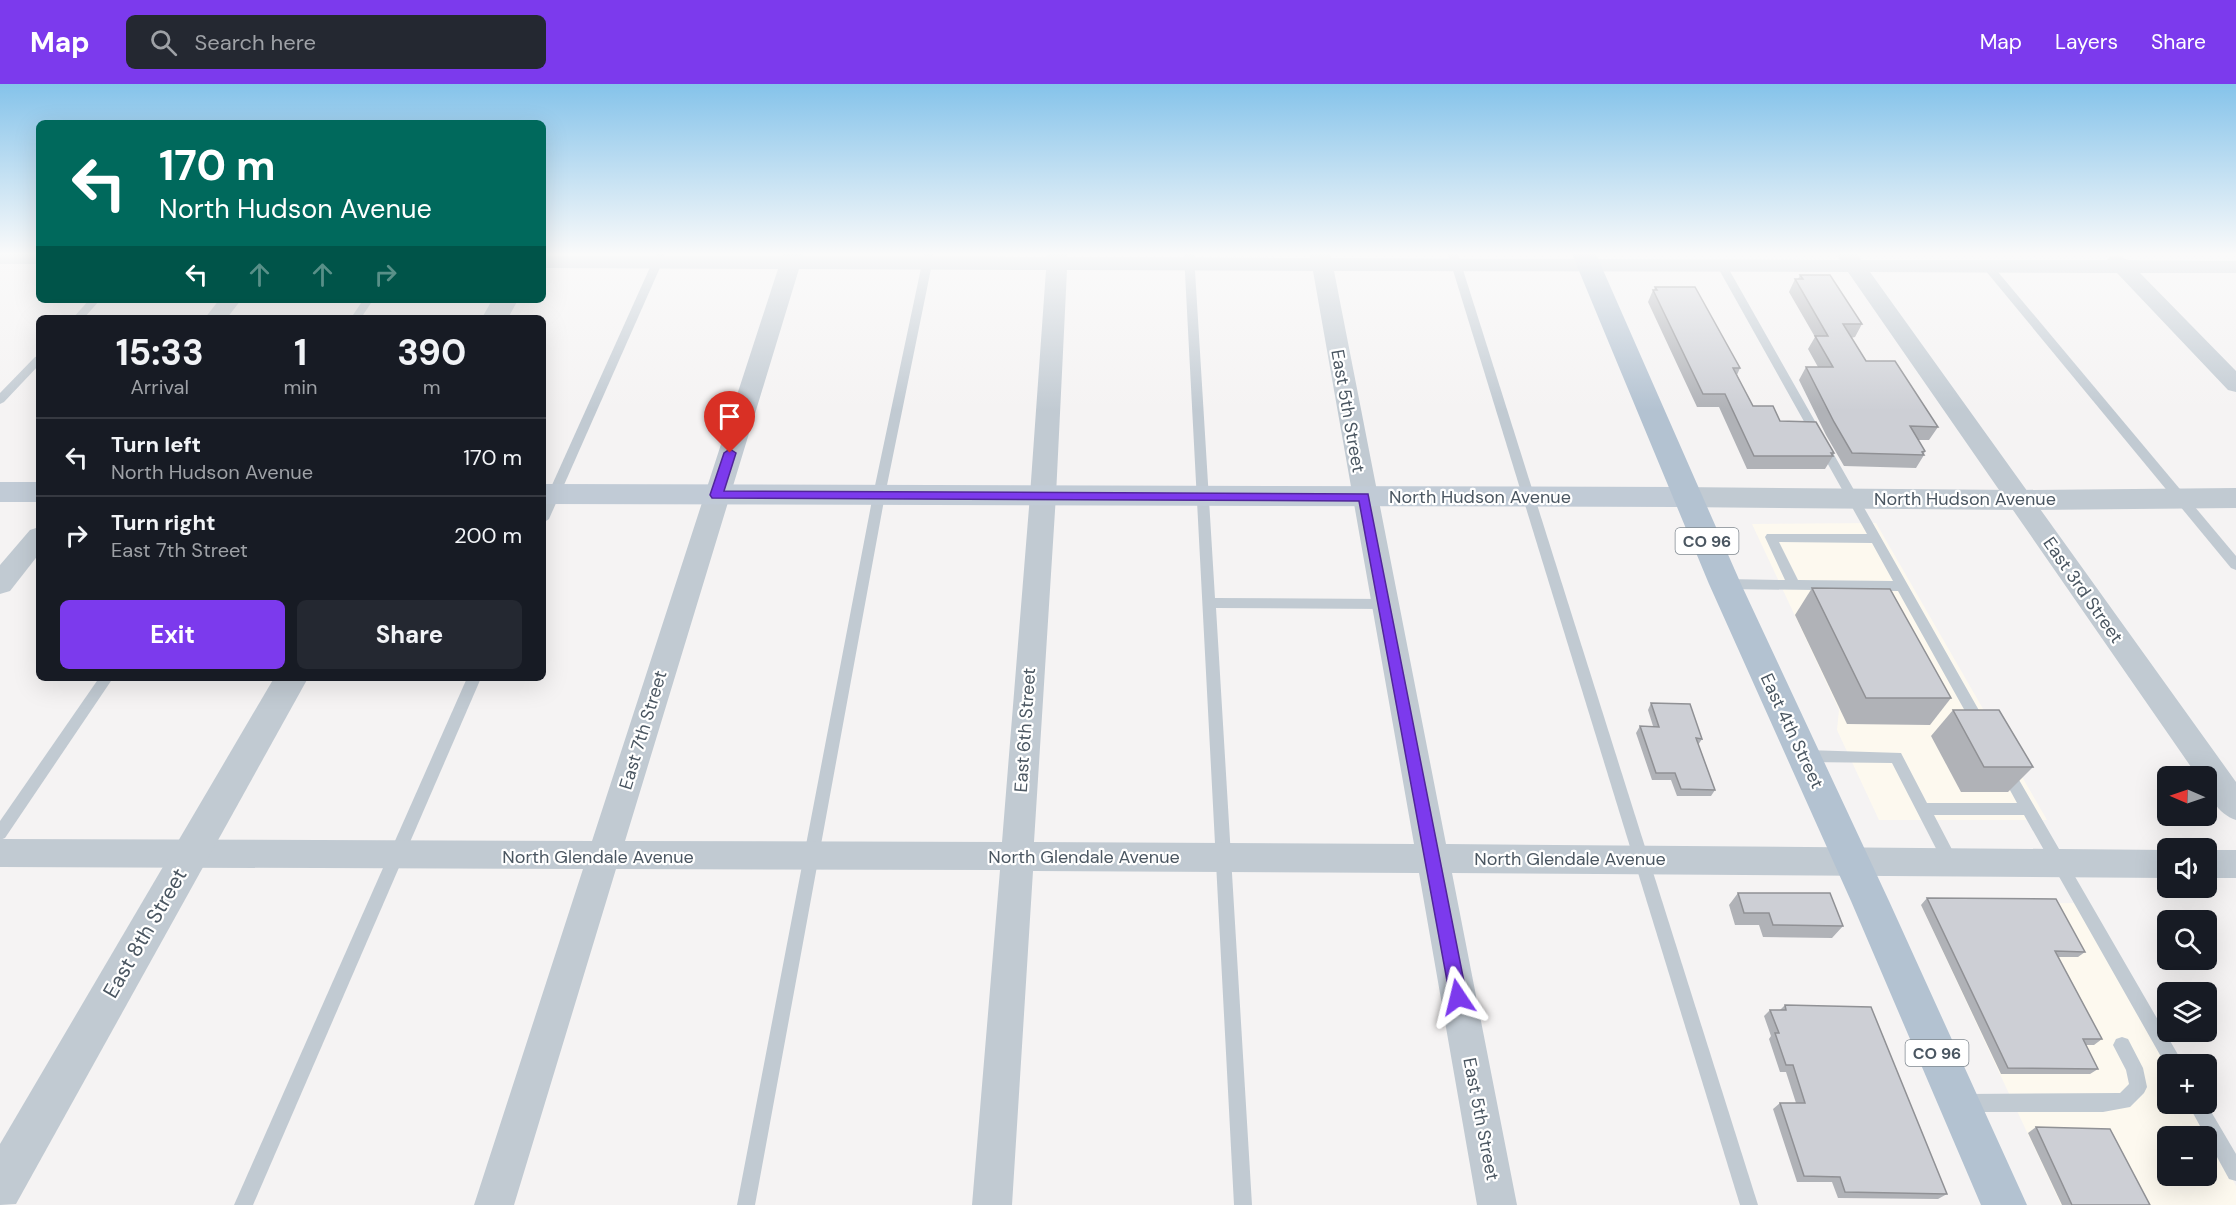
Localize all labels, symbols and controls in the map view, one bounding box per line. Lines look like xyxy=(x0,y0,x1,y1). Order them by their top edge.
search box xyxy=(126,15,546,69)
text: Map xyxy=(30,24,90,61)
icon: search xyxy=(147,26,180,59)
text: Search here xyxy=(195,28,316,57)
text: Map xyxy=(1980,28,2022,56)
text: Layers xyxy=(2055,28,2118,56)
text: Share xyxy=(2151,28,2206,56)
text: 170 m xyxy=(159,138,276,193)
icon: left xyxy=(60,144,138,222)
text: North Hudson Avenue xyxy=(159,191,432,226)
icon: left xyxy=(180,258,213,291)
icon: ahead xyxy=(243,258,276,291)
icon: ahead xyxy=(306,258,339,291)
icon: right xyxy=(369,258,402,291)
text: 15:33 xyxy=(116,329,204,376)
text: 1 xyxy=(294,329,307,376)
text: 390 xyxy=(397,329,466,376)
street label: East 5th Street xyxy=(1325,348,1371,474)
text: Arrival xyxy=(131,374,189,400)
text: min xyxy=(283,374,318,400)
text: m xyxy=(423,374,441,400)
pin xyxy=(704,391,755,453)
icon: arrive xyxy=(713,400,746,433)
text: Turn left xyxy=(111,430,201,459)
icon: left xyxy=(60,441,93,474)
text: 170 m xyxy=(463,443,522,472)
text: North Hudson Avenue xyxy=(111,459,313,485)
street label: North Hudson Avenue xyxy=(1389,485,1571,509)
street label: North Hudson Avenue xyxy=(1874,487,2056,511)
text: Turn right xyxy=(111,508,216,537)
icon: right xyxy=(60,519,93,552)
text: 200 m xyxy=(454,521,522,550)
road number: CO 96 xyxy=(1676,528,1738,554)
street label: East 3rd Street xyxy=(2037,532,2129,648)
text: East 7th Street xyxy=(111,537,248,563)
button: Exit xyxy=(60,600,285,669)
button: Share xyxy=(297,600,522,669)
street label: East 6th Street xyxy=(1009,667,1041,793)
street label: East 7th Street xyxy=(614,668,672,792)
street label: East 4th Street xyxy=(1755,669,1829,793)
north arrow xyxy=(2157,766,2217,826)
map controls xyxy=(2157,766,2217,1186)
button: sound xyxy=(2157,838,2217,898)
street label: North Glendale Avenue xyxy=(502,845,694,869)
street label: North Glendale Avenue xyxy=(988,845,1180,869)
street label: North Glendale Avenue xyxy=(1474,847,1666,871)
street label: East 8th Street xyxy=(97,863,193,1003)
button: search xyxy=(2157,910,2217,970)
position arrow xyxy=(1426,965,1490,1029)
button: layers xyxy=(2157,982,2217,1042)
road number: CO 96 xyxy=(1906,1040,1968,1066)
button: + xyxy=(2157,1054,2217,1114)
street label: East 5th Street xyxy=(1457,1056,1505,1182)
button: − xyxy=(2157,1126,2217,1186)

